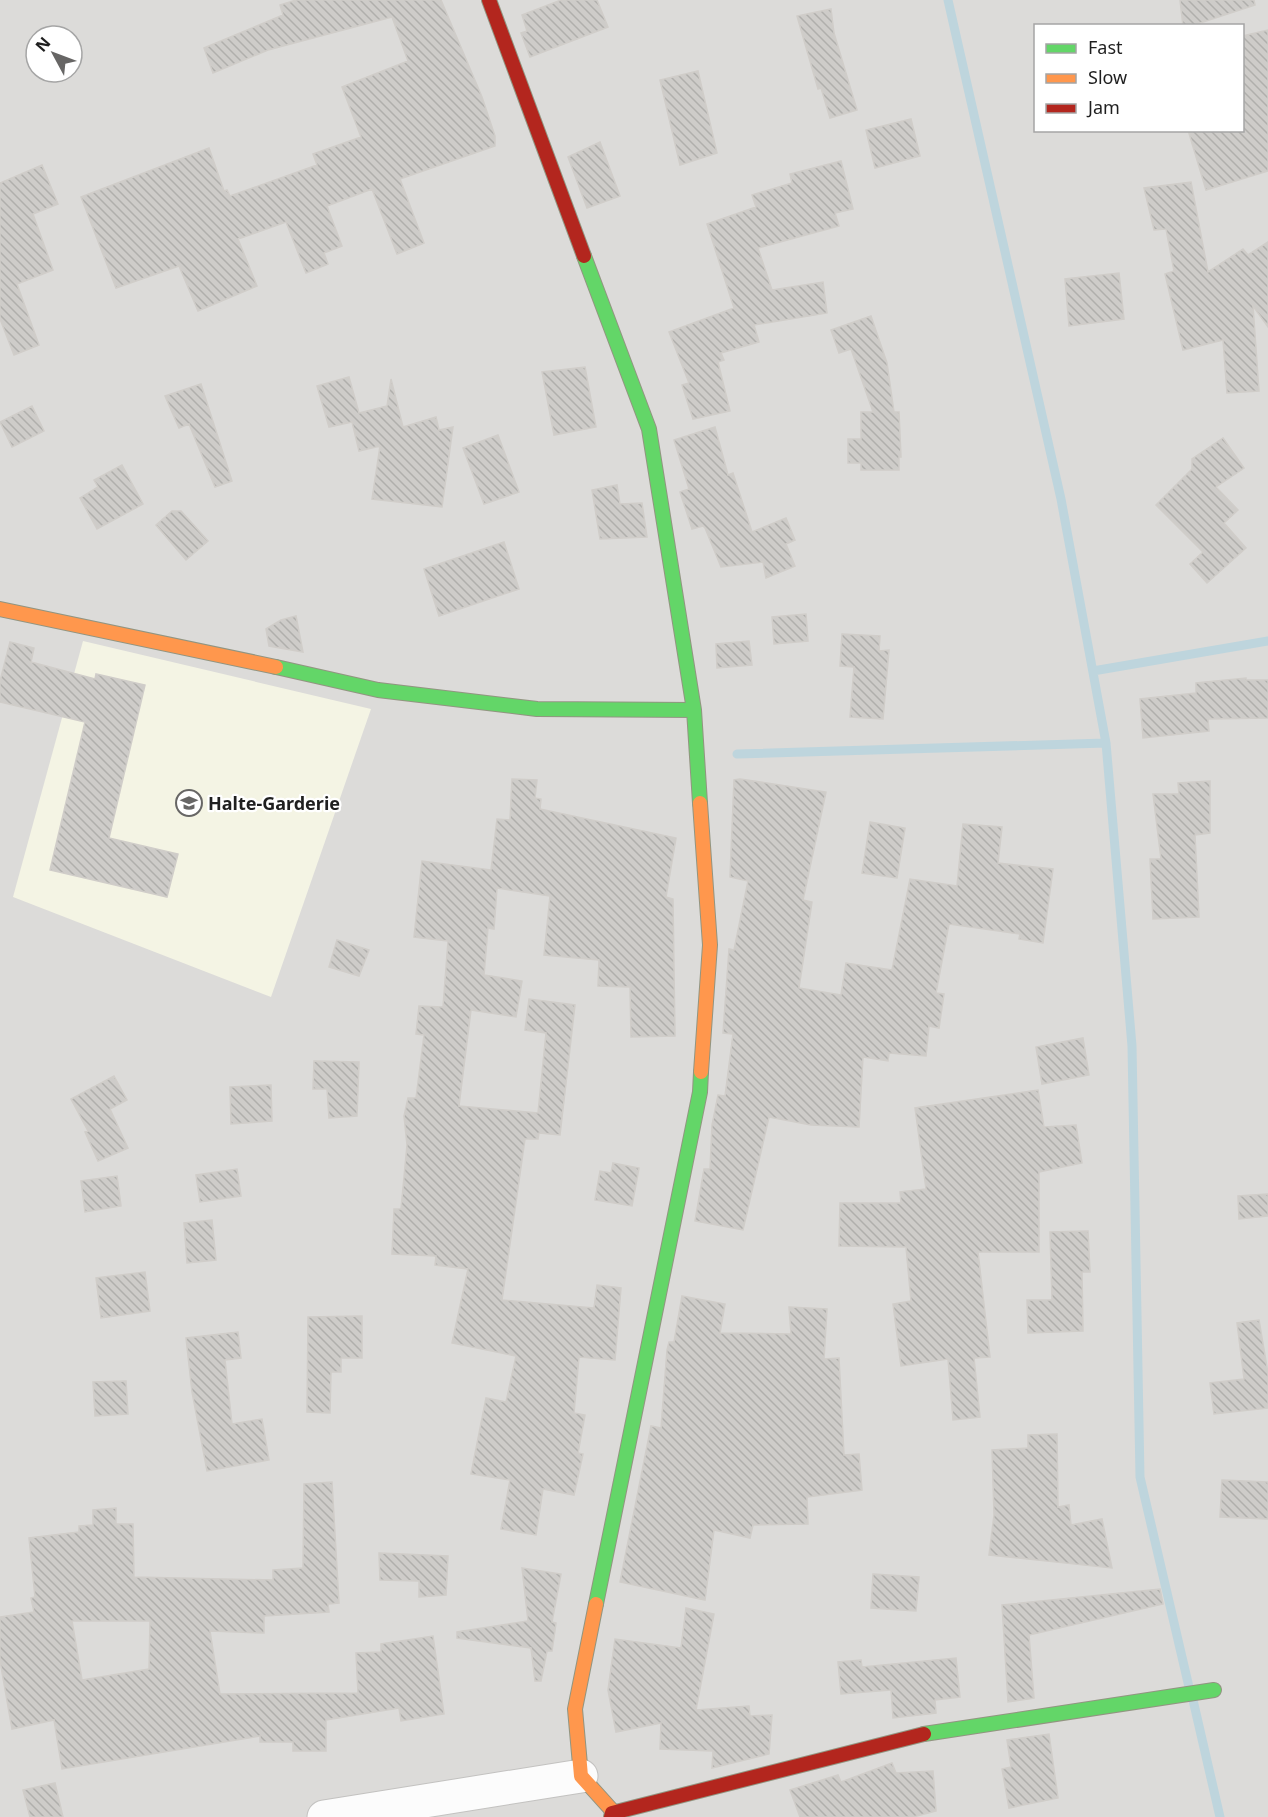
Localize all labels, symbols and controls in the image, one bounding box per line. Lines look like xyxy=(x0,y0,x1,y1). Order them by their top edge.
north arrow xyxy=(24,24,84,84)
legend xyxy=(1034,24,1244,132)
text: N xyxy=(30,32,55,56)
text: Fast xyxy=(1088,35,1123,59)
text: Slow xyxy=(1088,65,1127,89)
text: Jam xyxy=(1086,95,1120,119)
school or university icon: Halte-Garderie xyxy=(174,788,204,818)
place label: Halte-Garderie xyxy=(208,791,340,815)

